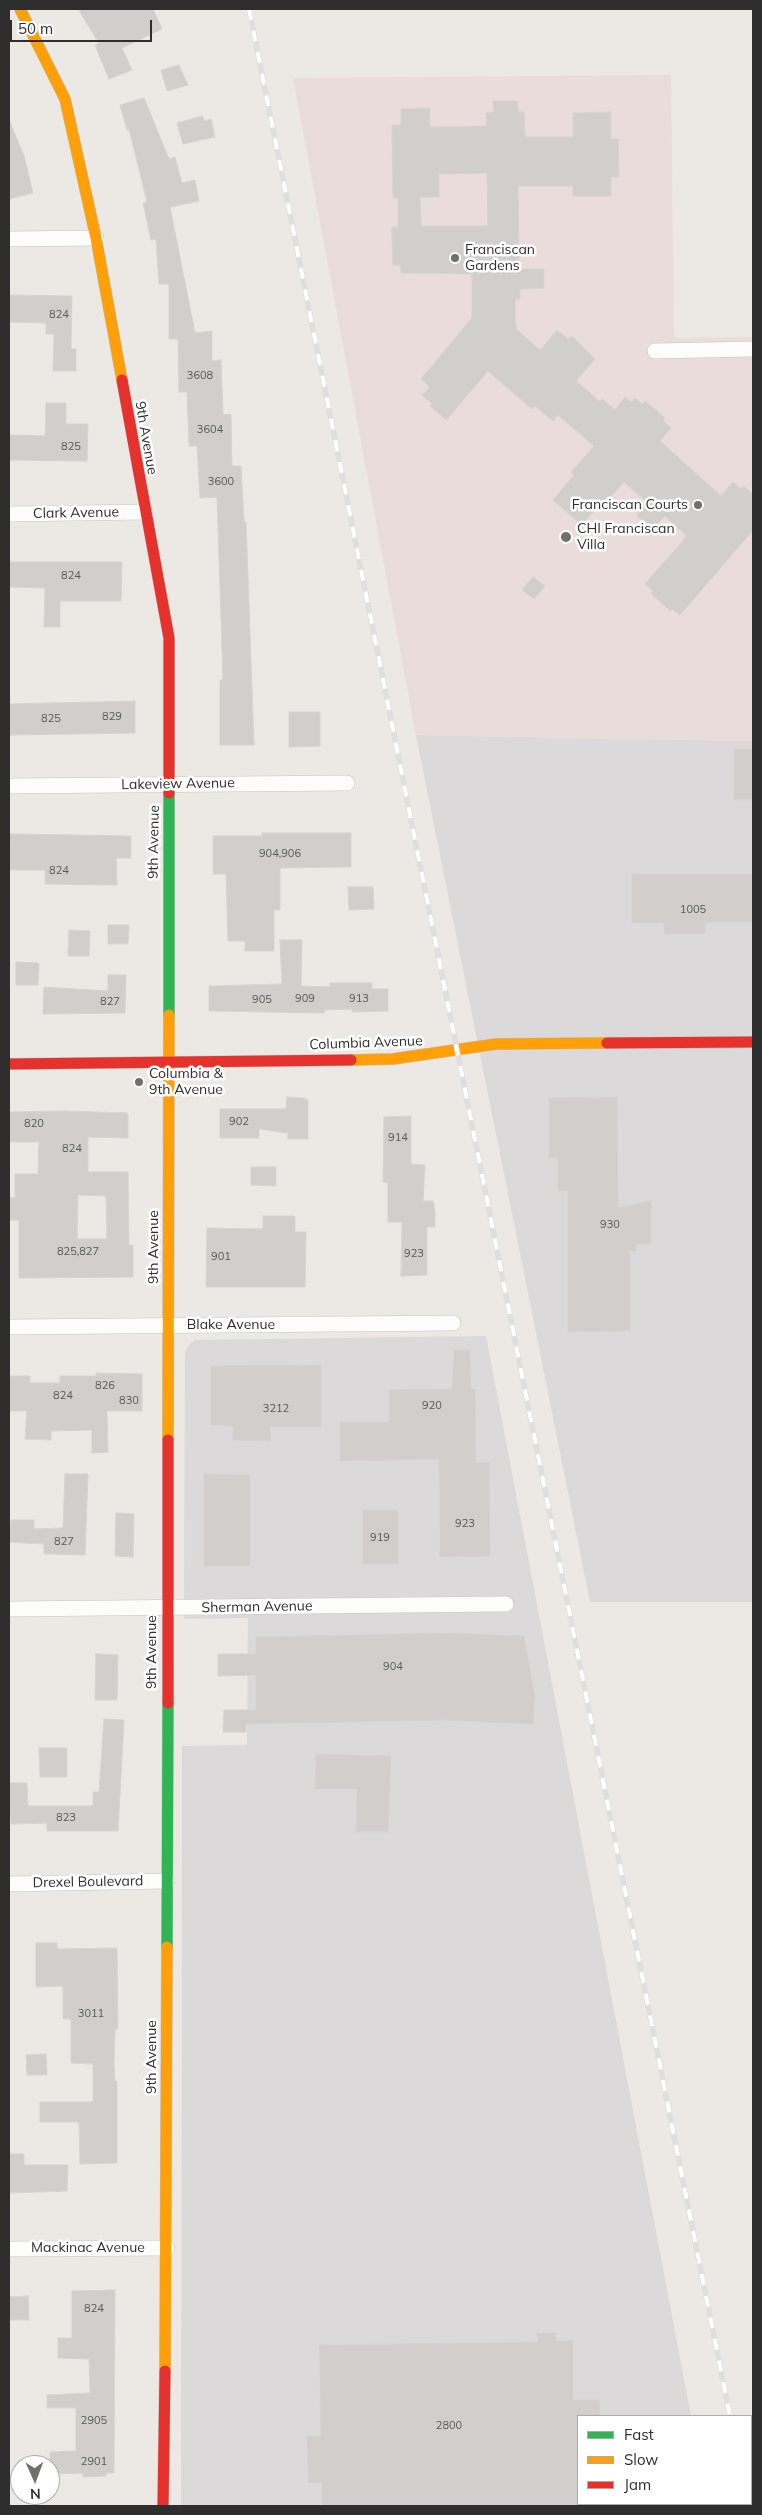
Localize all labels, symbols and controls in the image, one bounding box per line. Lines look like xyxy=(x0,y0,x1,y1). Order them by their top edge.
scale bar xyxy=(12,10,155,42)
text: 50 m xyxy=(18,19,53,38)
place label: Franciscan Gardens xyxy=(465,242,535,274)
marker: Franciscan Gardens xyxy=(449,252,461,264)
house number: 824 xyxy=(49,308,69,322)
house number: 3608 xyxy=(187,369,213,383)
street label: 9th Avenue xyxy=(131,400,161,476)
house number: 3604 xyxy=(197,423,223,437)
house number: 825 xyxy=(61,440,81,454)
house number: 3600 xyxy=(208,475,234,489)
place label: Franciscan Courts xyxy=(572,497,688,513)
marker: Franciscan Courts xyxy=(692,499,704,511)
street label: Clark Avenue xyxy=(33,504,119,522)
place label: CHI Franciscan Villa xyxy=(577,521,675,554)
marker: CHI Franciscan Villa xyxy=(559,530,573,544)
house number: 824 xyxy=(61,569,81,583)
house number: 829 xyxy=(102,710,122,724)
house number: 825 xyxy=(41,712,61,726)
street label: Lakeview Avenue xyxy=(121,775,235,793)
street label: 9th Avenue xyxy=(145,805,163,879)
house number: 904,906 xyxy=(259,847,301,861)
house number: 824 xyxy=(49,864,69,878)
house number: 1005 xyxy=(680,903,706,917)
house number: 909 xyxy=(295,992,315,1006)
house number: 913 xyxy=(349,992,369,1006)
house number: 905 xyxy=(252,993,272,1007)
house number: 827 xyxy=(100,995,120,1009)
street label: Columbia Avenue xyxy=(309,1033,423,1053)
place label: Columbia & 9th Avenue xyxy=(149,1066,223,1098)
marker: Columbia & 9th Avenue xyxy=(133,1076,145,1088)
house number: 902 xyxy=(229,1115,249,1129)
house number: 820 xyxy=(24,1117,44,1131)
house number: 914 xyxy=(388,1131,408,1145)
house number: 824 xyxy=(62,1142,82,1156)
street label: 9th Avenue xyxy=(146,1210,162,1284)
house number: 930 xyxy=(600,1218,620,1232)
house number: 825,827 xyxy=(57,1245,99,1259)
house number: 923 xyxy=(404,1247,424,1261)
house number: 901 xyxy=(211,1250,231,1264)
street label: Blake Avenue xyxy=(187,1317,275,1333)
house number: 826 xyxy=(95,1379,115,1393)
house number: 824 xyxy=(53,1389,73,1403)
house number: 830 xyxy=(119,1394,139,1408)
house number: 920 xyxy=(422,1399,442,1413)
house number: 3212 xyxy=(263,1402,289,1416)
house number: 923 xyxy=(455,1517,475,1531)
house number: 919 xyxy=(370,1531,390,1545)
house number: 827 xyxy=(54,1535,74,1549)
street label: Sherman Avenue xyxy=(201,1598,313,1616)
street label: 9th Avenue xyxy=(144,1615,160,1689)
house number: 904 xyxy=(383,1660,403,1674)
house number: 823 xyxy=(56,1811,76,1825)
street label: Drexel Boulevard xyxy=(33,1873,143,1891)
house number: 3011 xyxy=(78,2007,104,2021)
street label: 9th Avenue xyxy=(144,2020,160,2094)
street label: Mackinac Avenue xyxy=(31,2240,145,2256)
house number: 824 xyxy=(84,2302,104,2316)
house number: 2905 xyxy=(81,2414,107,2428)
legend xyxy=(577,2415,752,2505)
house number: 2800 xyxy=(436,2419,462,2433)
text: Fast xyxy=(624,2425,654,2444)
text: Slow xyxy=(624,2450,658,2469)
north arrow xyxy=(10,2455,60,2505)
house number: 2901 xyxy=(81,2455,107,2469)
text: Jam xyxy=(624,2475,651,2494)
text: N xyxy=(30,2485,41,2503)

